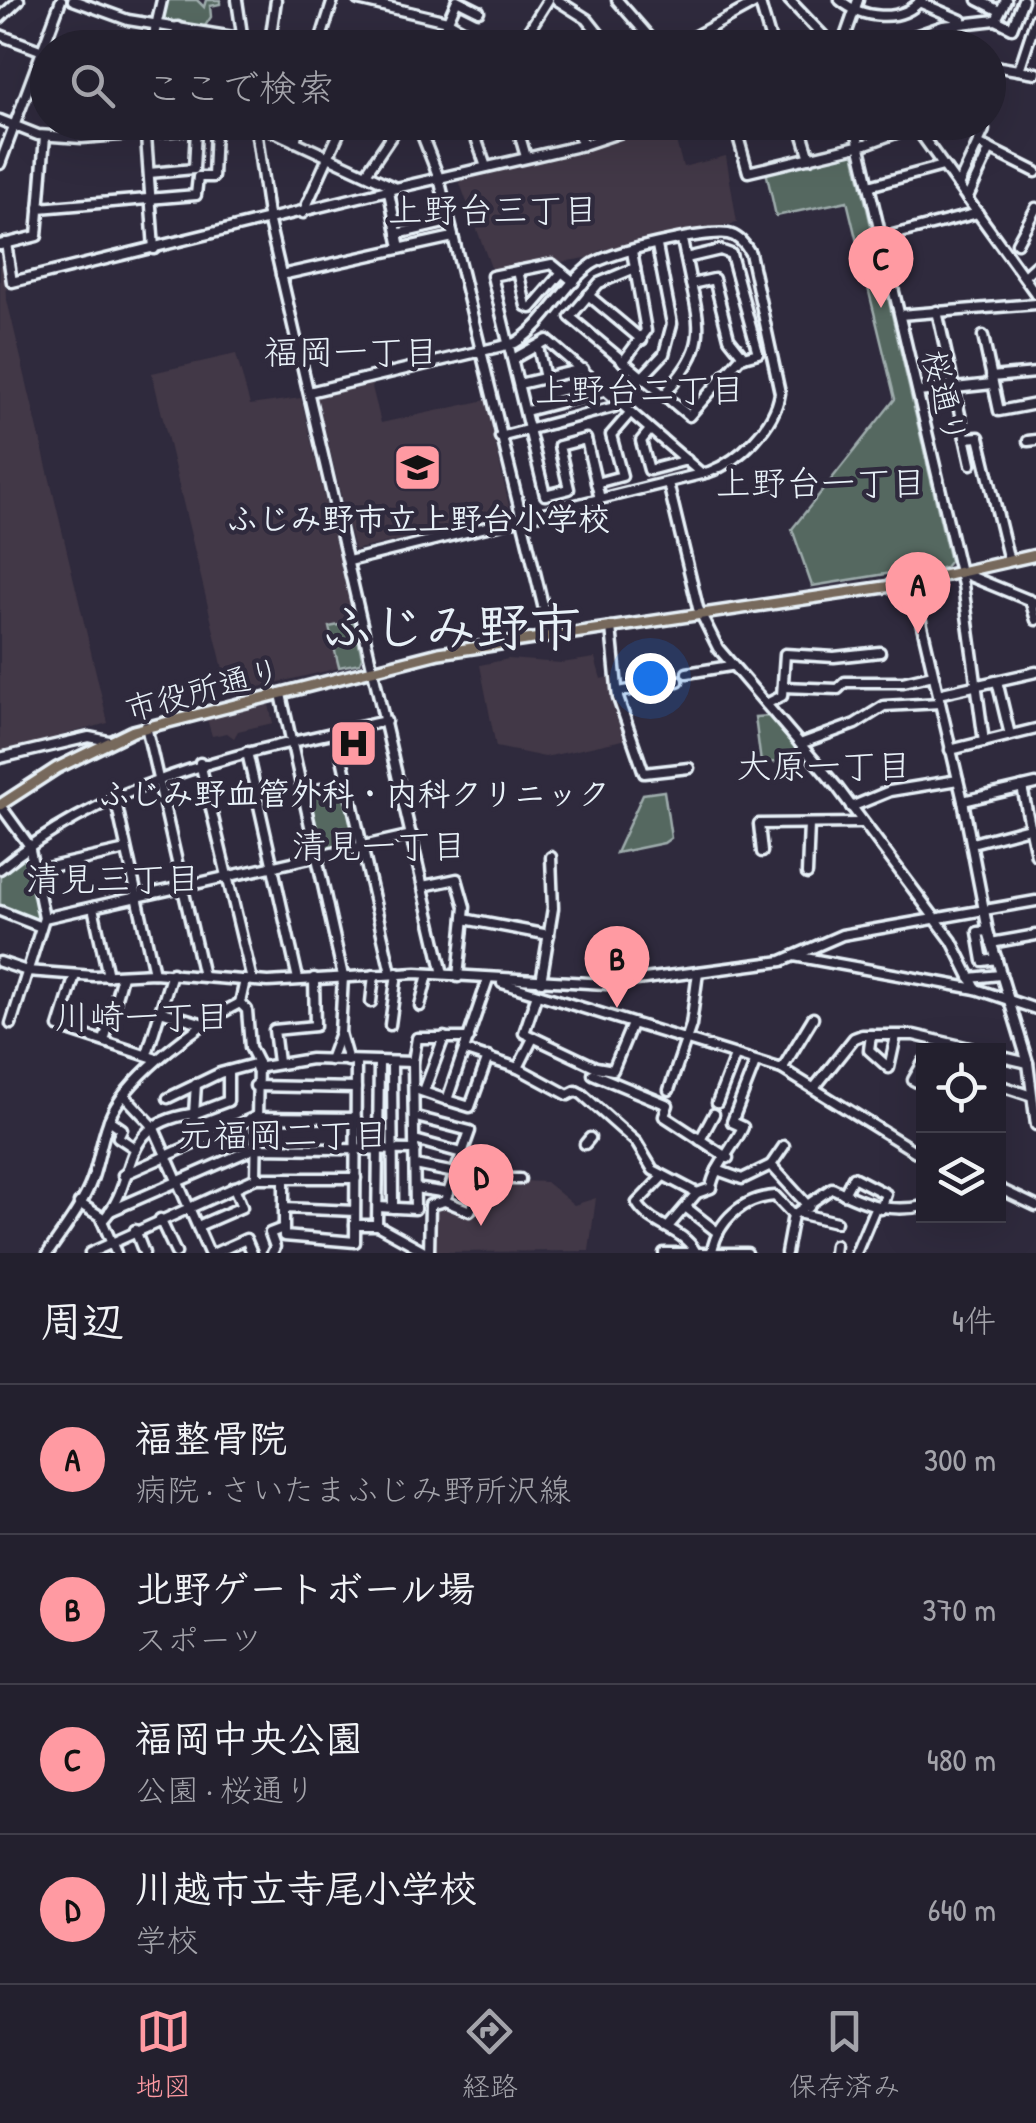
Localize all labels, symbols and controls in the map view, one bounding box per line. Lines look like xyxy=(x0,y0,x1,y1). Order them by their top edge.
search box xyxy=(30,30,1006,140)
icon: search xyxy=(65,58,120,113)
text: ここで検索 xyxy=(145,61,335,113)
district label: 上野台三丁目 xyxy=(388,186,598,233)
pin: C xyxy=(848,226,914,308)
district label: 福岡一丁目 xyxy=(263,328,439,375)
street label: 桜通り xyxy=(913,345,977,449)
district label: 上野台二丁目 xyxy=(535,366,745,413)
school or university icon: ふじみ野市立上野台小学校 xyxy=(392,442,444,494)
district label: 上野台一丁目 xyxy=(716,459,926,506)
place label: ふじみ野市立上野台小学校 xyxy=(226,497,610,540)
pin: A xyxy=(886,552,950,634)
district label: ふじみ野市 xyxy=(321,591,581,661)
street label: 市役所通り xyxy=(120,648,286,730)
your location xyxy=(625,653,676,704)
hospital icon: ふじみ野血管外科・内科クリニック xyxy=(328,717,380,769)
district label: 大原一丁目 xyxy=(736,742,912,789)
place label: ふじみ野血管外科・内科クリニック xyxy=(98,772,610,815)
district label: 清見一丁目 xyxy=(291,822,467,869)
district label: 清見三丁目 xyxy=(25,855,201,902)
pin: B xyxy=(584,926,650,1008)
district label: 川崎一丁目 xyxy=(54,993,230,1040)
map controls xyxy=(916,1043,1006,1223)
button: locate xyxy=(916,1043,1006,1133)
district label: 元福岡二丁目 xyxy=(178,1111,388,1158)
button: layers xyxy=(916,1133,1006,1223)
pin: D xyxy=(448,1144,514,1226)
text: 周辺 xyxy=(40,1292,124,1349)
text: 4件 xyxy=(952,1299,996,1342)
text: 福整骨院 xyxy=(135,1412,287,1464)
text: A xyxy=(65,1438,80,1481)
text: 300 m xyxy=(924,1438,996,1481)
text: 病院 · さいたまふじみ野所沢線 xyxy=(135,1468,571,1511)
text: 北野ゲートボール場 xyxy=(135,1562,475,1614)
text: B xyxy=(64,1588,81,1631)
text: 370 m xyxy=(922,1588,996,1631)
text: スポーツ xyxy=(135,1618,262,1661)
text: 福岡中央公園 xyxy=(135,1712,363,1764)
text: C xyxy=(64,1738,81,1781)
text: 480 m xyxy=(927,1738,996,1781)
text: 公園 · 桜通り xyxy=(135,1768,316,1811)
text: 川越市立寺尾小学校 xyxy=(135,1862,477,1914)
text: D xyxy=(65,1888,80,1931)
text: 640 m xyxy=(928,1888,996,1931)
text: 学校 xyxy=(135,1918,199,1961)
tab: 地図 xyxy=(135,2004,191,2105)
tab: 経路 xyxy=(462,2004,518,2105)
tab: 保存済み xyxy=(789,2004,901,2105)

